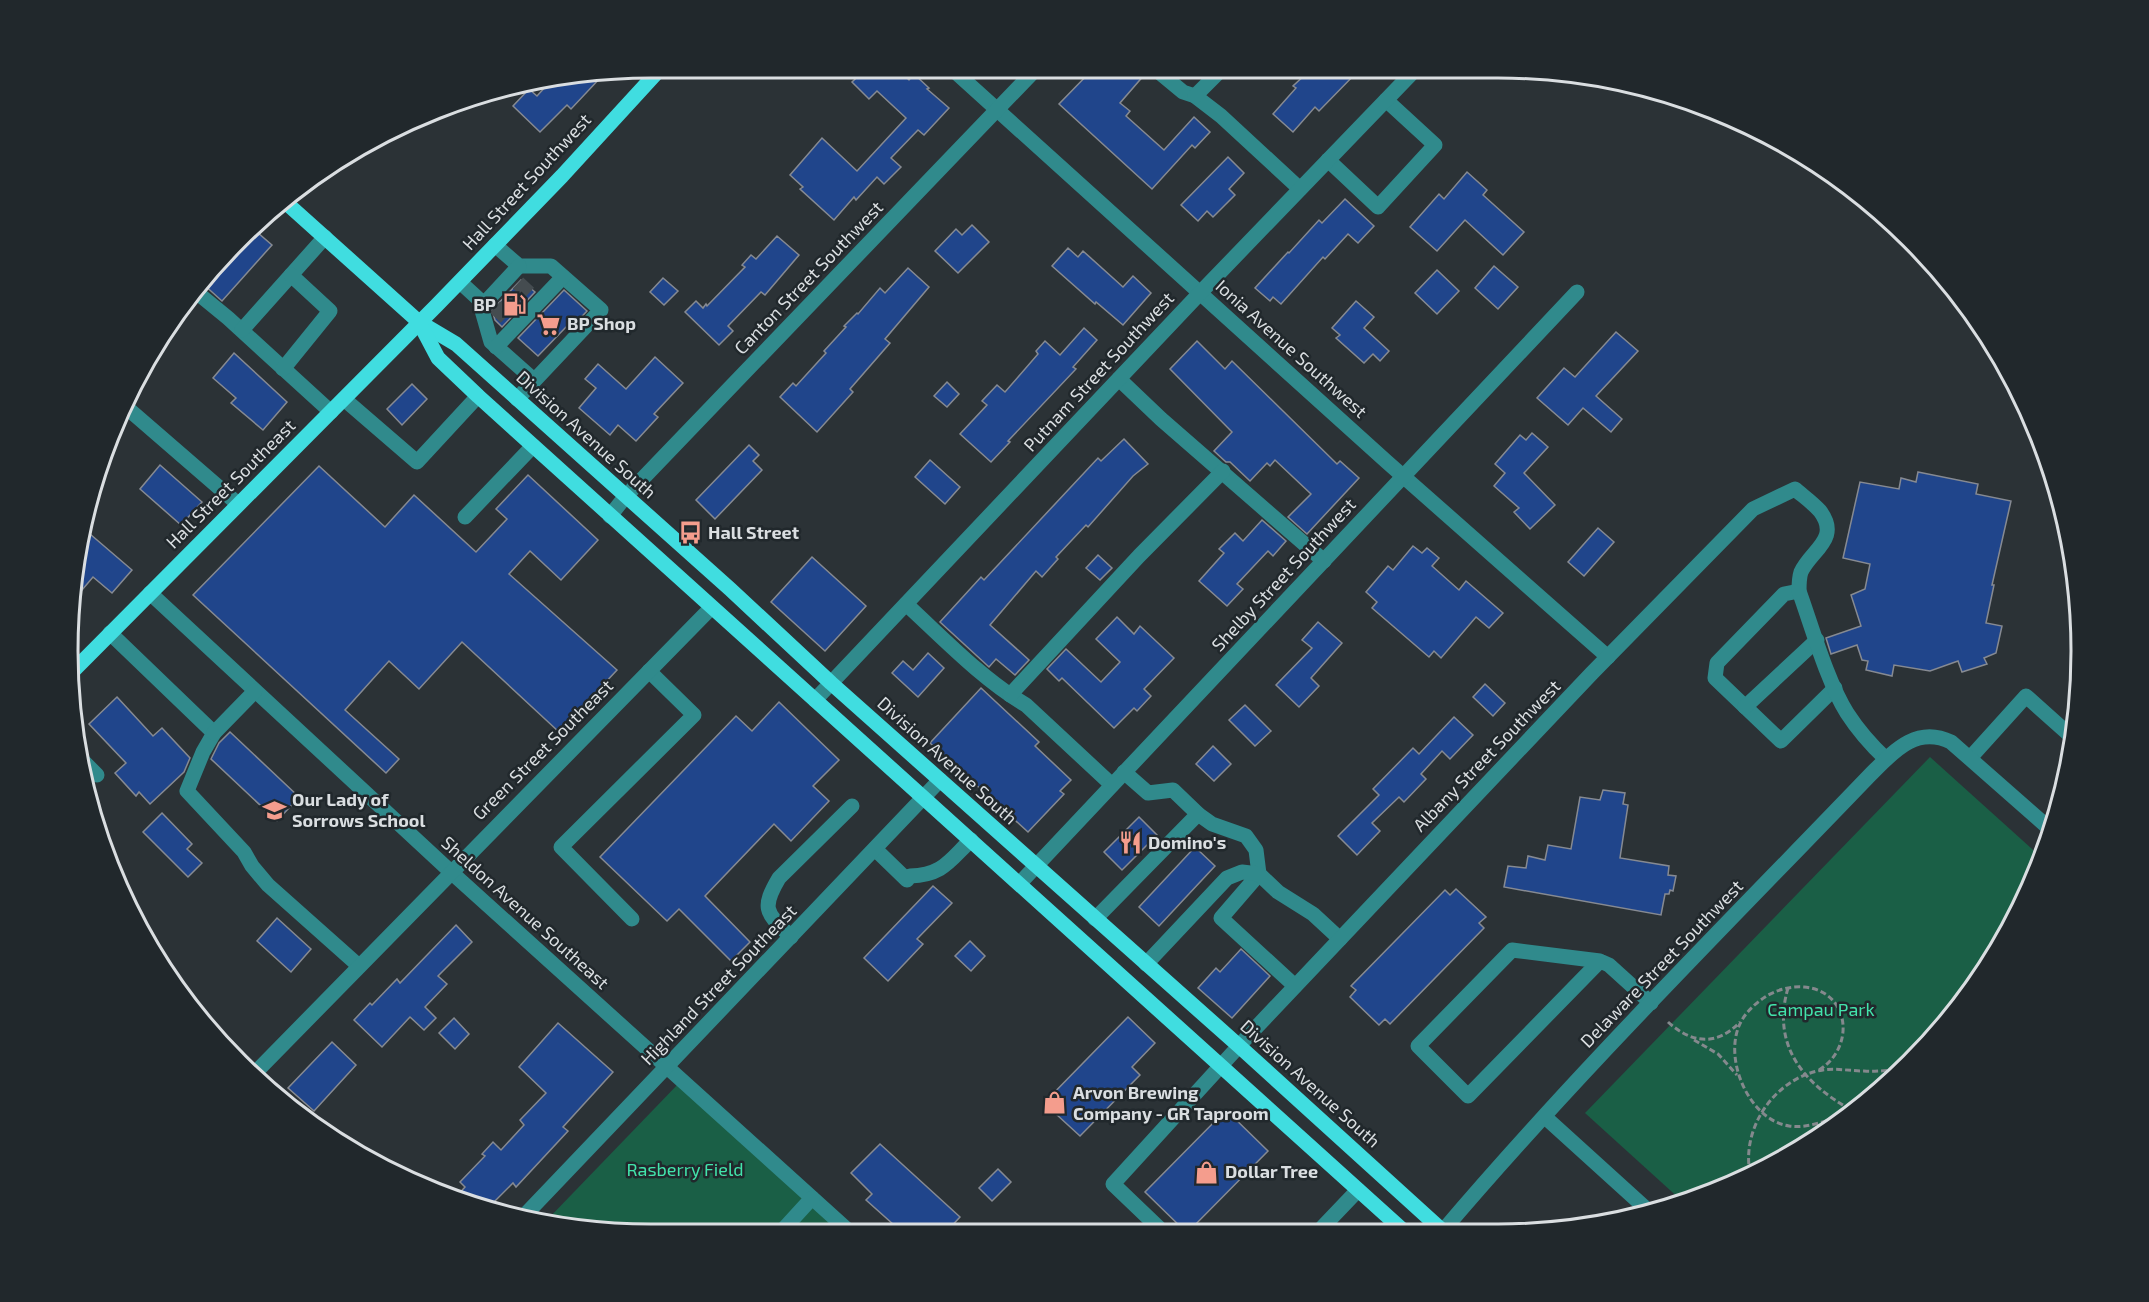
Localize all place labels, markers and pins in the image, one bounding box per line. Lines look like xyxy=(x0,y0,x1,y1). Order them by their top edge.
fuel station icon: BP xyxy=(501,292,527,318)
place label: BP xyxy=(473,293,496,315)
supermarket icon: BP Shop xyxy=(536,311,562,337)
place label: BP Shop xyxy=(567,312,636,334)
bus stop icon: Hall Street xyxy=(677,520,703,546)
place label: Hall Street xyxy=(708,521,800,543)
place label: Our Lady of Sorrows School xyxy=(292,788,425,831)
school or university icon: Our Lady of Sorrows School xyxy=(261,797,287,823)
restaurant icon: Domino's xyxy=(1117,830,1143,856)
place label: Domino's xyxy=(1148,831,1226,853)
place label: Arvon Brewing Company - GR Taproom xyxy=(1073,1081,1269,1124)
shop icon: Arvon Brewing Company - GR Taproom xyxy=(1042,1090,1068,1116)
shop icon: Dollar Tree xyxy=(1194,1159,1220,1185)
place label: Dollar Tree xyxy=(1225,1160,1318,1182)

